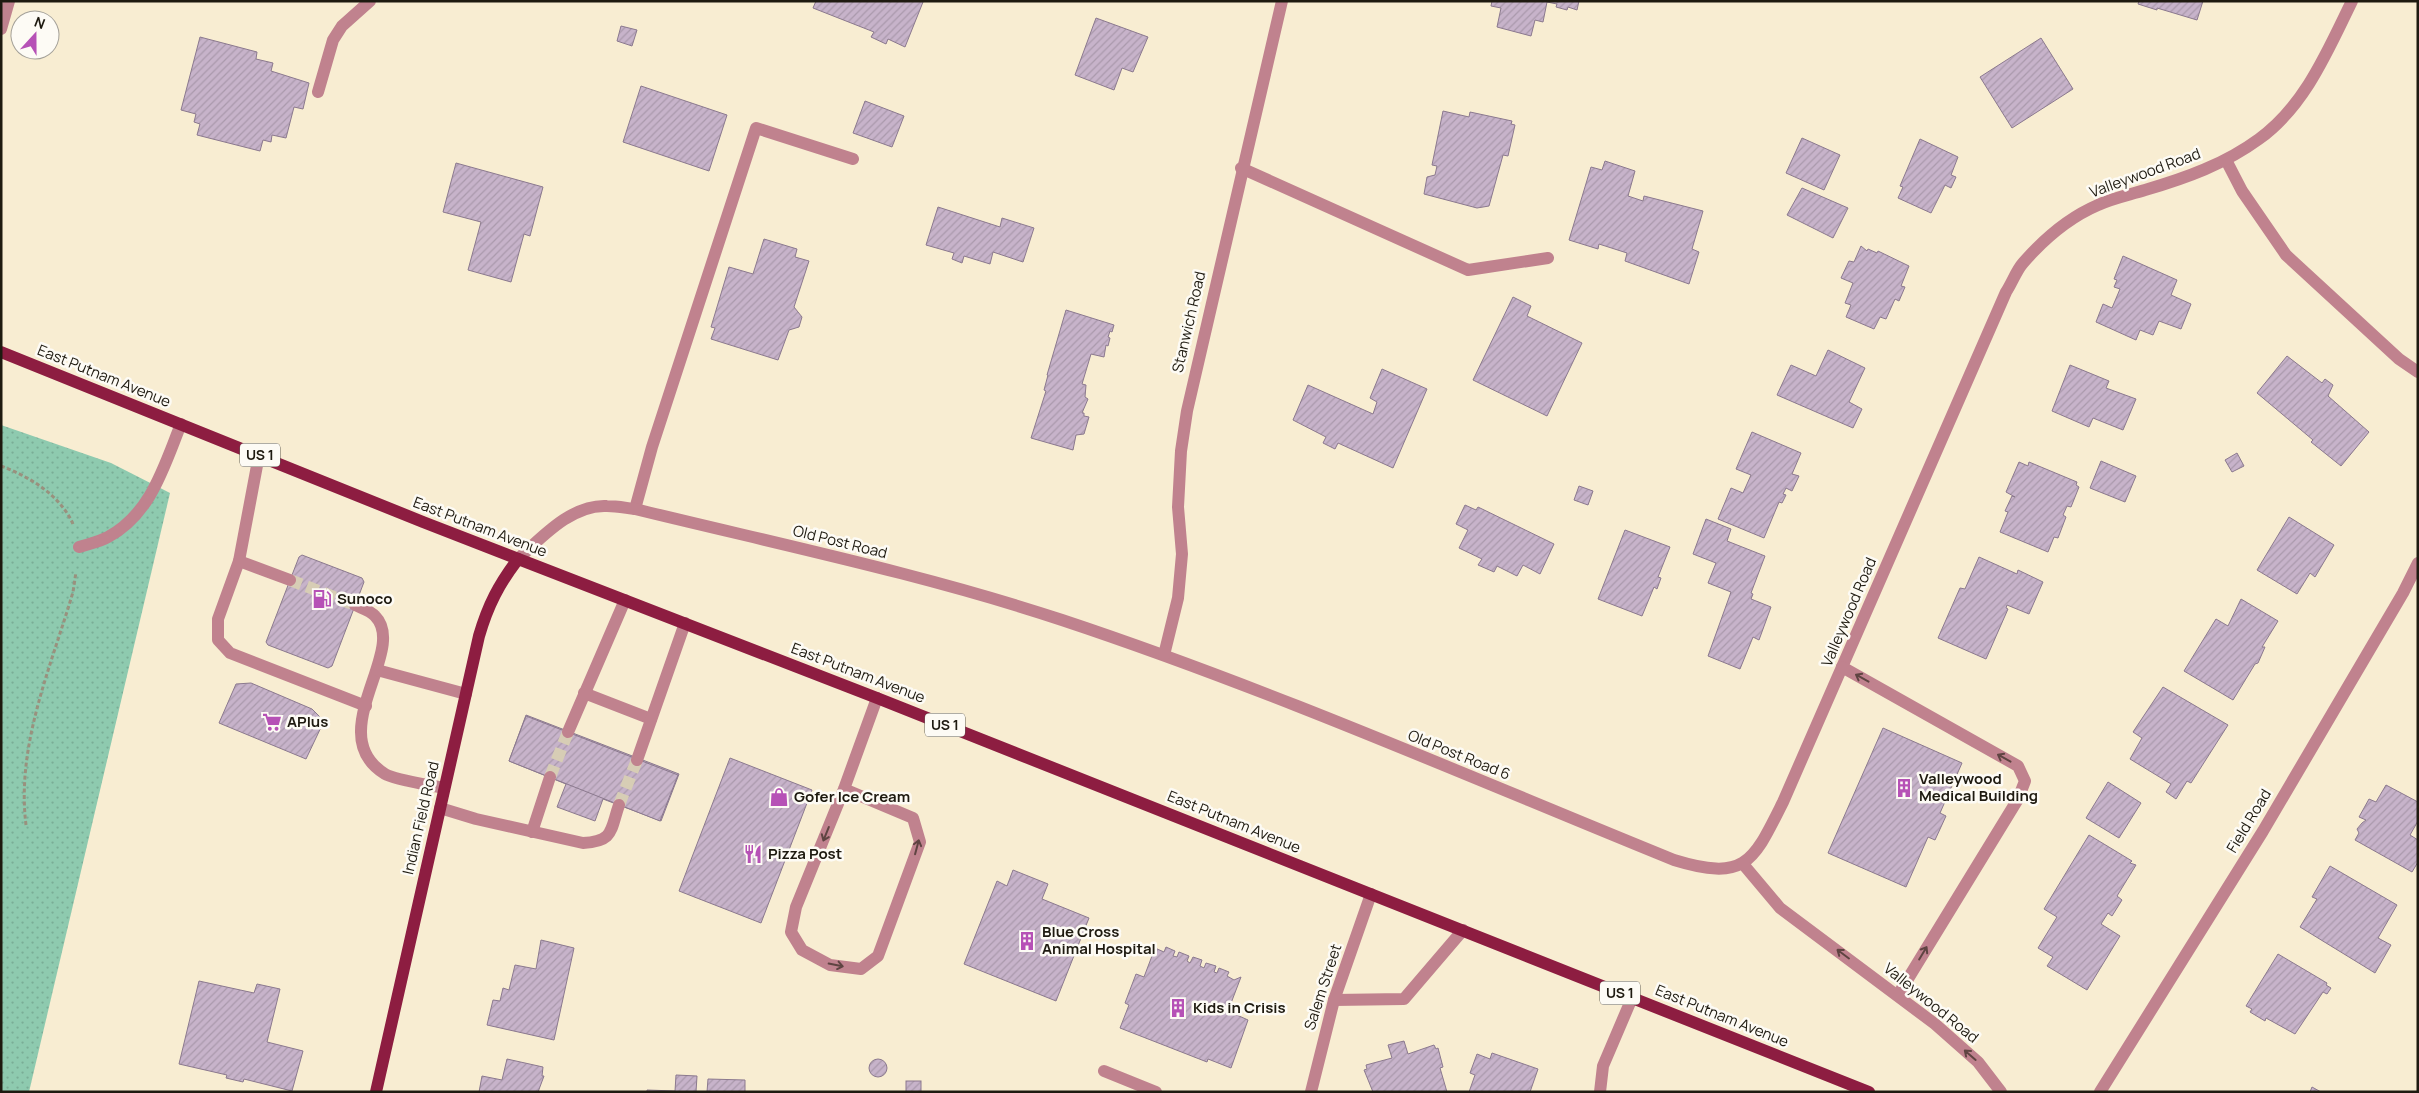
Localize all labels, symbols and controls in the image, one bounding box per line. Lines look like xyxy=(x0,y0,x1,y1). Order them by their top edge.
north arrow xyxy=(10,10,60,60)
text: N xyxy=(32,12,48,33)
street label: Valleywood Road xyxy=(2086,143,2203,202)
street label: Stanwich Road xyxy=(1167,269,1210,375)
street label: East Putnam Avenue xyxy=(34,339,174,412)
road number: US 1 xyxy=(240,444,280,466)
street label: East Putnam Avenue xyxy=(410,491,550,562)
street label: Old Post Road xyxy=(791,520,889,563)
street label: Valleywood Road xyxy=(1816,554,1881,670)
fuel station icon: Sunoco xyxy=(311,588,333,610)
place label: Sunoco xyxy=(337,588,392,609)
street label: East Putnam Avenue xyxy=(788,637,928,708)
one-way arrow xyxy=(1856,673,1870,683)
supermarket icon: APlus xyxy=(261,711,283,733)
place label: APlus xyxy=(287,711,328,732)
road number: US 1 xyxy=(925,714,965,736)
street label: Old Post Road 6 xyxy=(1405,724,1514,785)
one-way arrow xyxy=(1997,753,2011,763)
street label: Indian Field Road xyxy=(397,759,444,877)
place label: Valleywood Medical Building xyxy=(1919,768,2038,806)
building icon: Valleywood Medical Building xyxy=(1893,777,1915,799)
street label: East Putnam Avenue xyxy=(1164,785,1304,858)
street label: Field Road xyxy=(2221,785,2276,856)
shop icon: Gofer Ice Cream xyxy=(768,786,790,808)
place label: Gofer Ice Cream xyxy=(794,786,910,807)
one-way arrow xyxy=(820,826,830,841)
one-way arrow xyxy=(913,840,922,856)
restaurant icon: Pizza Post xyxy=(742,843,764,865)
place label: Pizza Post xyxy=(768,843,842,864)
place label: Blue Cross Animal Hospital xyxy=(1042,921,1156,959)
building icon: Blue Cross Animal Hospital xyxy=(1016,930,1038,952)
street label: Salem Street xyxy=(1299,941,1346,1033)
one-way arrow xyxy=(1919,947,1929,961)
one-way arrow xyxy=(1836,949,1850,959)
street label: Valleywood Road xyxy=(1879,958,1983,1047)
one-way arrow xyxy=(827,960,843,970)
street label: East Putnam Avenue xyxy=(1652,979,1792,1052)
road number: US 1 xyxy=(1600,981,1640,1004)
building icon: Kids in Crisis xyxy=(1167,997,1189,1019)
place label: Kids in Crisis xyxy=(1193,997,1286,1018)
one-way arrow xyxy=(1963,1049,1976,1061)

